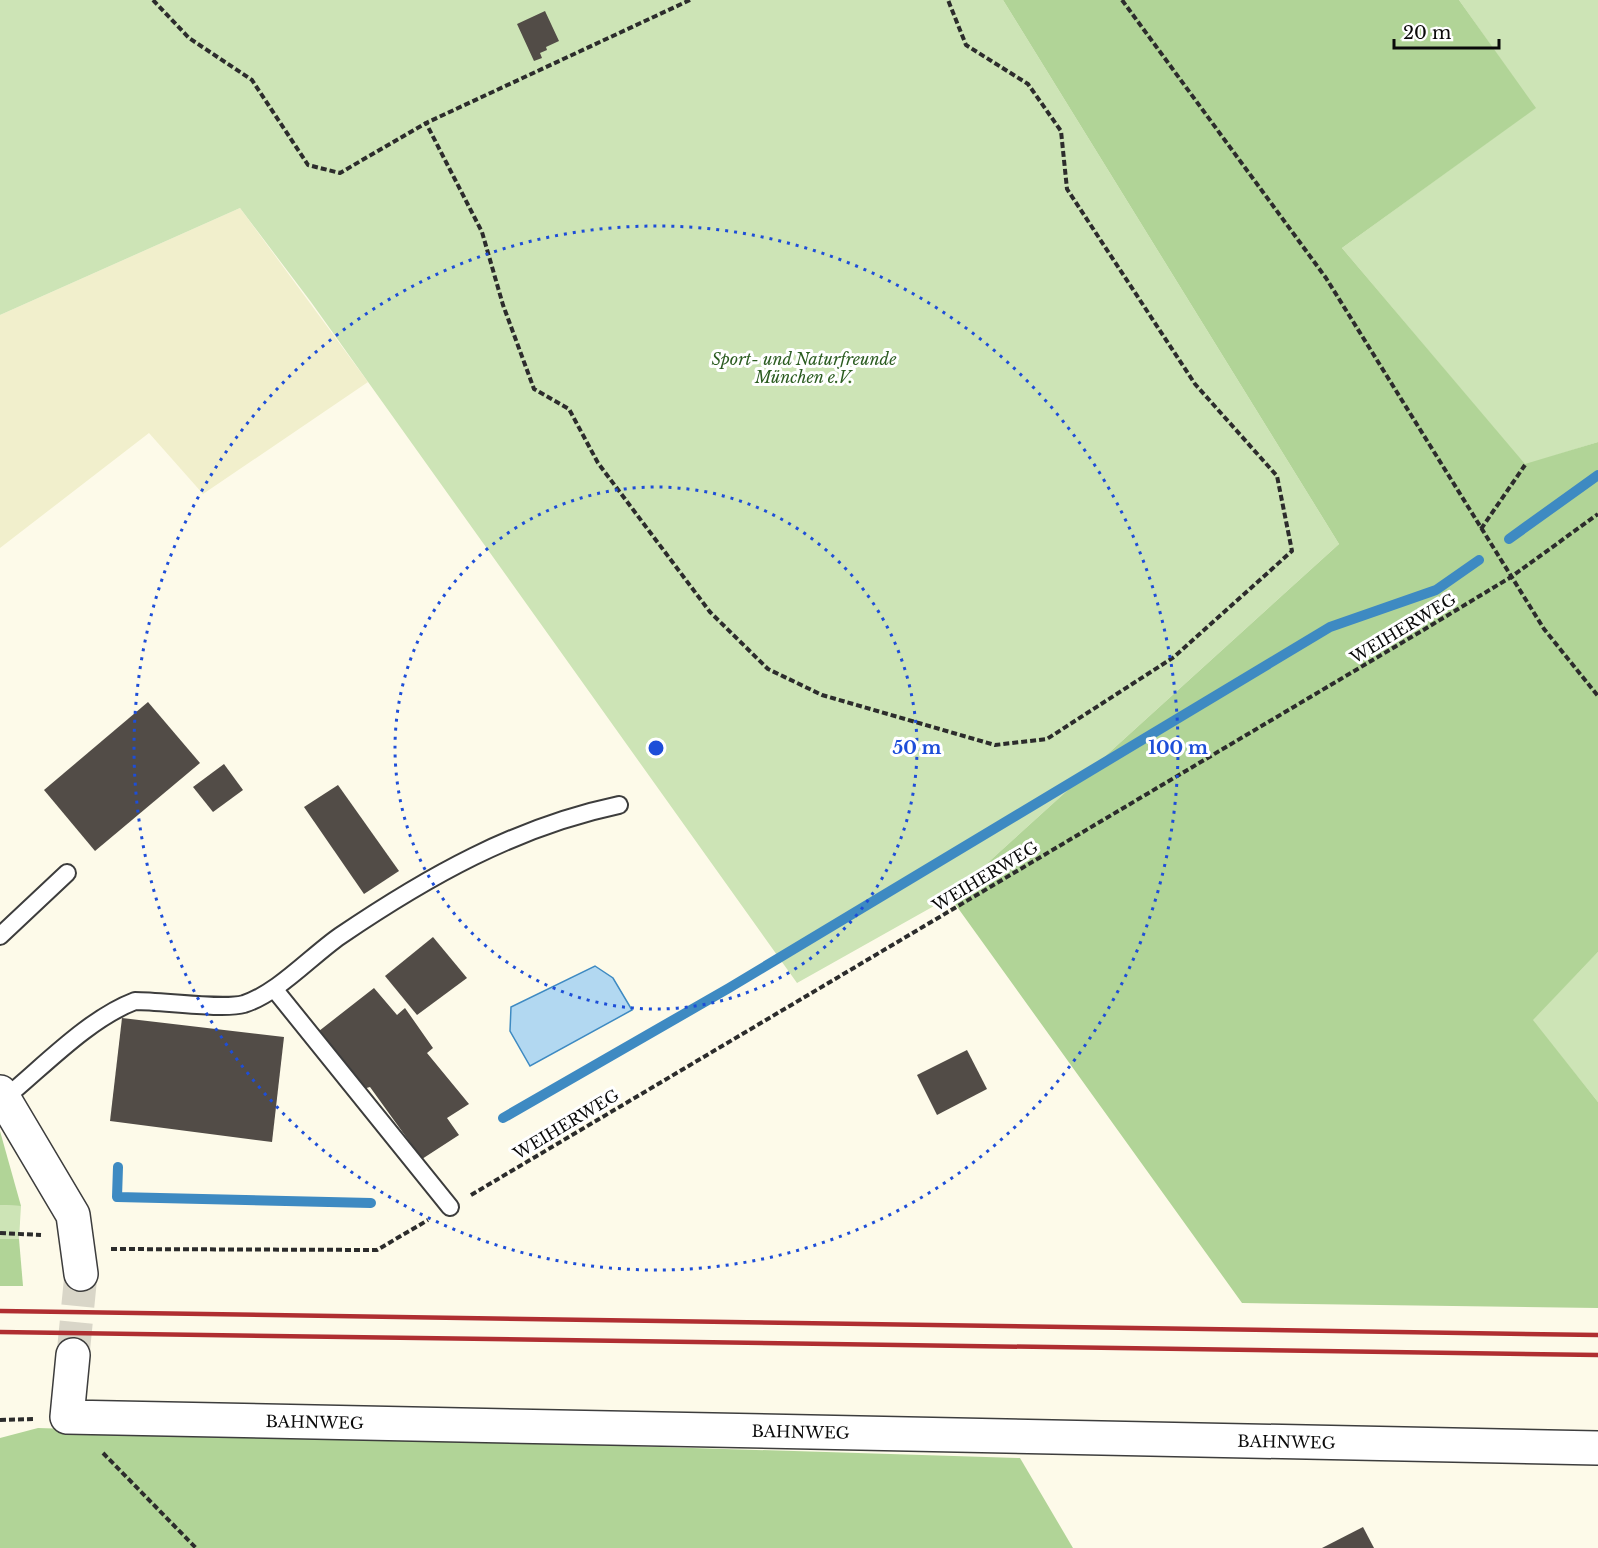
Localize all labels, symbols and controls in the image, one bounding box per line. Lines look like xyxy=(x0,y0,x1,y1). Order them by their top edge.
scale bar xyxy=(1394,12,1499,50)
text: 20 m xyxy=(1403,22,1451,44)
park label: Sport- und Naturfreunde München e.V. xyxy=(712,349,897,387)
street label: WEIHERWEG xyxy=(1346,589,1460,668)
text: 50 m xyxy=(893,737,942,759)
text: 100 m xyxy=(1148,737,1208,759)
centre of rings xyxy=(646,738,666,758)
street label: WEIHERWEG xyxy=(928,837,1042,916)
street label: WEIHERWEG xyxy=(509,1085,623,1164)
street label: BAHNWEG xyxy=(265,1411,364,1433)
street label: BAHNWEG xyxy=(751,1421,850,1443)
street label: BAHNWEG xyxy=(1237,1431,1336,1453)

